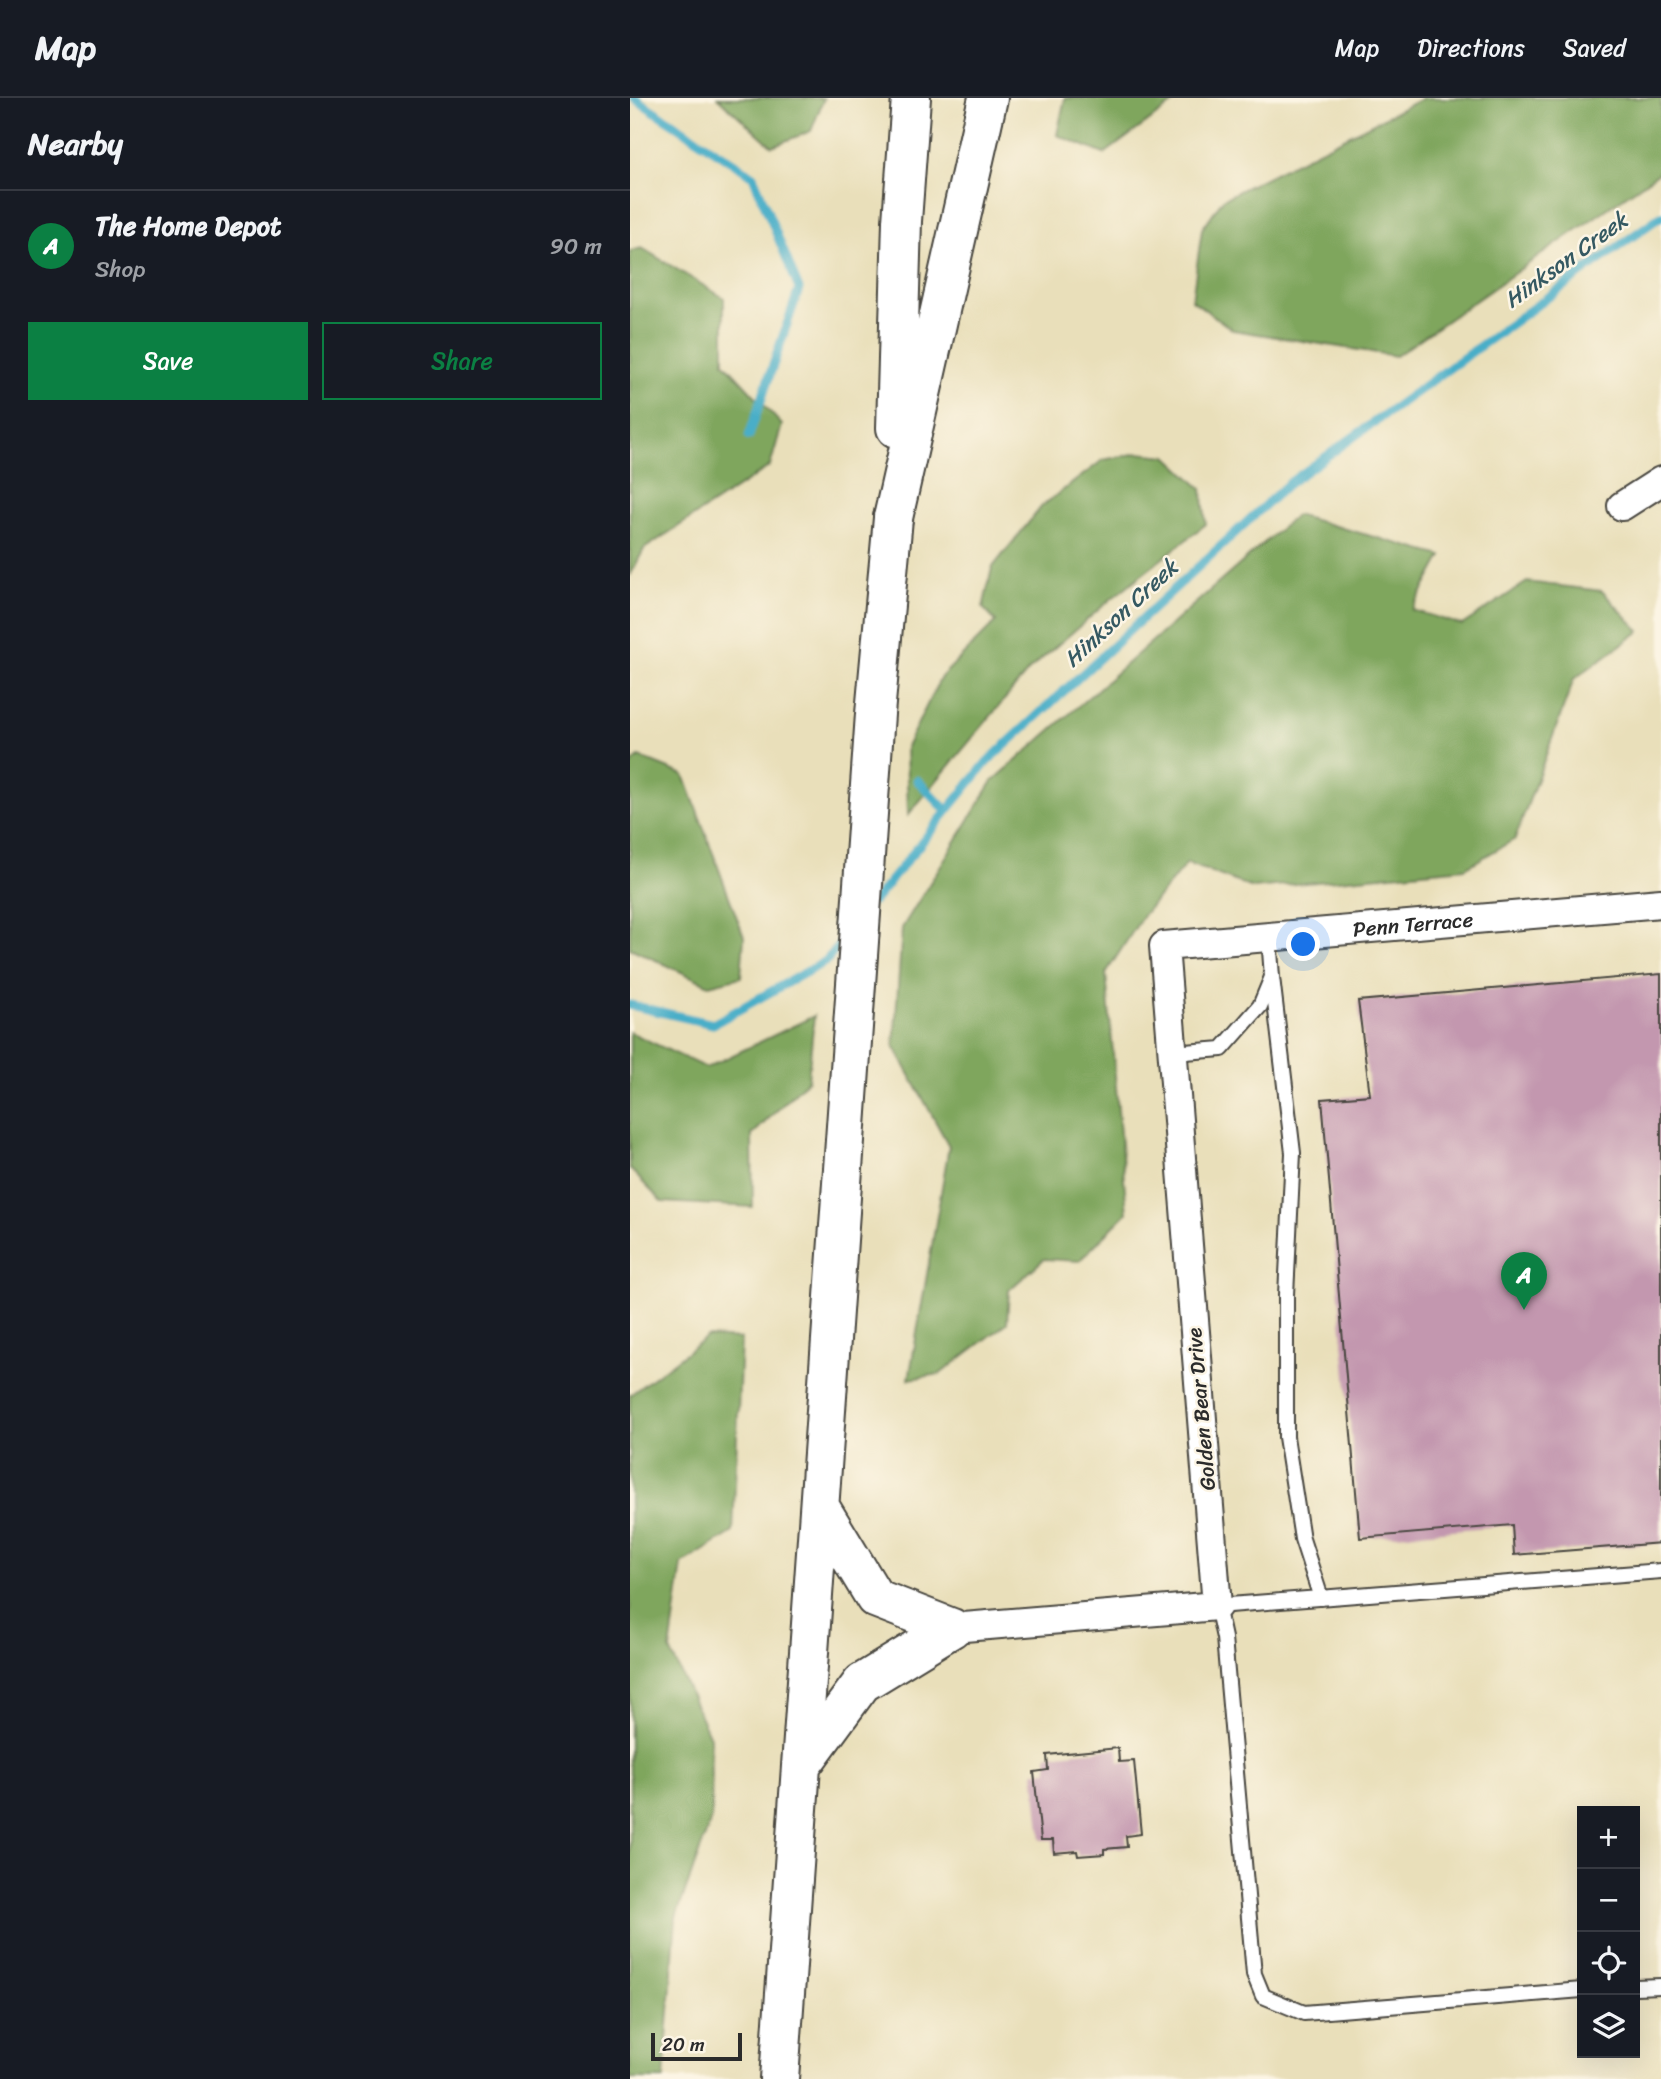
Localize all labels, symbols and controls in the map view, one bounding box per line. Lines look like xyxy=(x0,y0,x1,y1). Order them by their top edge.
text: Map xyxy=(35,19,96,77)
text: Map xyxy=(1335,27,1379,69)
text: Directions xyxy=(1417,27,1525,69)
text: Saved xyxy=(1563,27,1626,69)
text: Nearby xyxy=(28,117,123,171)
water label: Hinkson Creek xyxy=(1495,200,1638,319)
text: The Home Depot xyxy=(95,203,281,249)
text: A xyxy=(43,226,59,267)
text: 90 m xyxy=(550,226,602,267)
text: Shop xyxy=(95,249,145,290)
button: Save xyxy=(28,322,308,400)
button: Share xyxy=(322,322,602,400)
water label: Hinkson Creek xyxy=(1054,547,1190,678)
street label: Penn Terrace xyxy=(1351,900,1475,949)
your location xyxy=(1286,927,1320,961)
pin: A xyxy=(1501,1252,1547,1310)
street label: Golden Bear Drive xyxy=(1175,1326,1227,1492)
map controls xyxy=(1577,1806,1640,2058)
button: + xyxy=(1577,1806,1640,1869)
button: − xyxy=(1577,1869,1640,1932)
button: locate xyxy=(1577,1932,1640,1995)
button: layers xyxy=(1577,1995,1640,2058)
text: 20 m xyxy=(662,2028,705,2061)
scale bar xyxy=(651,2030,742,2062)

